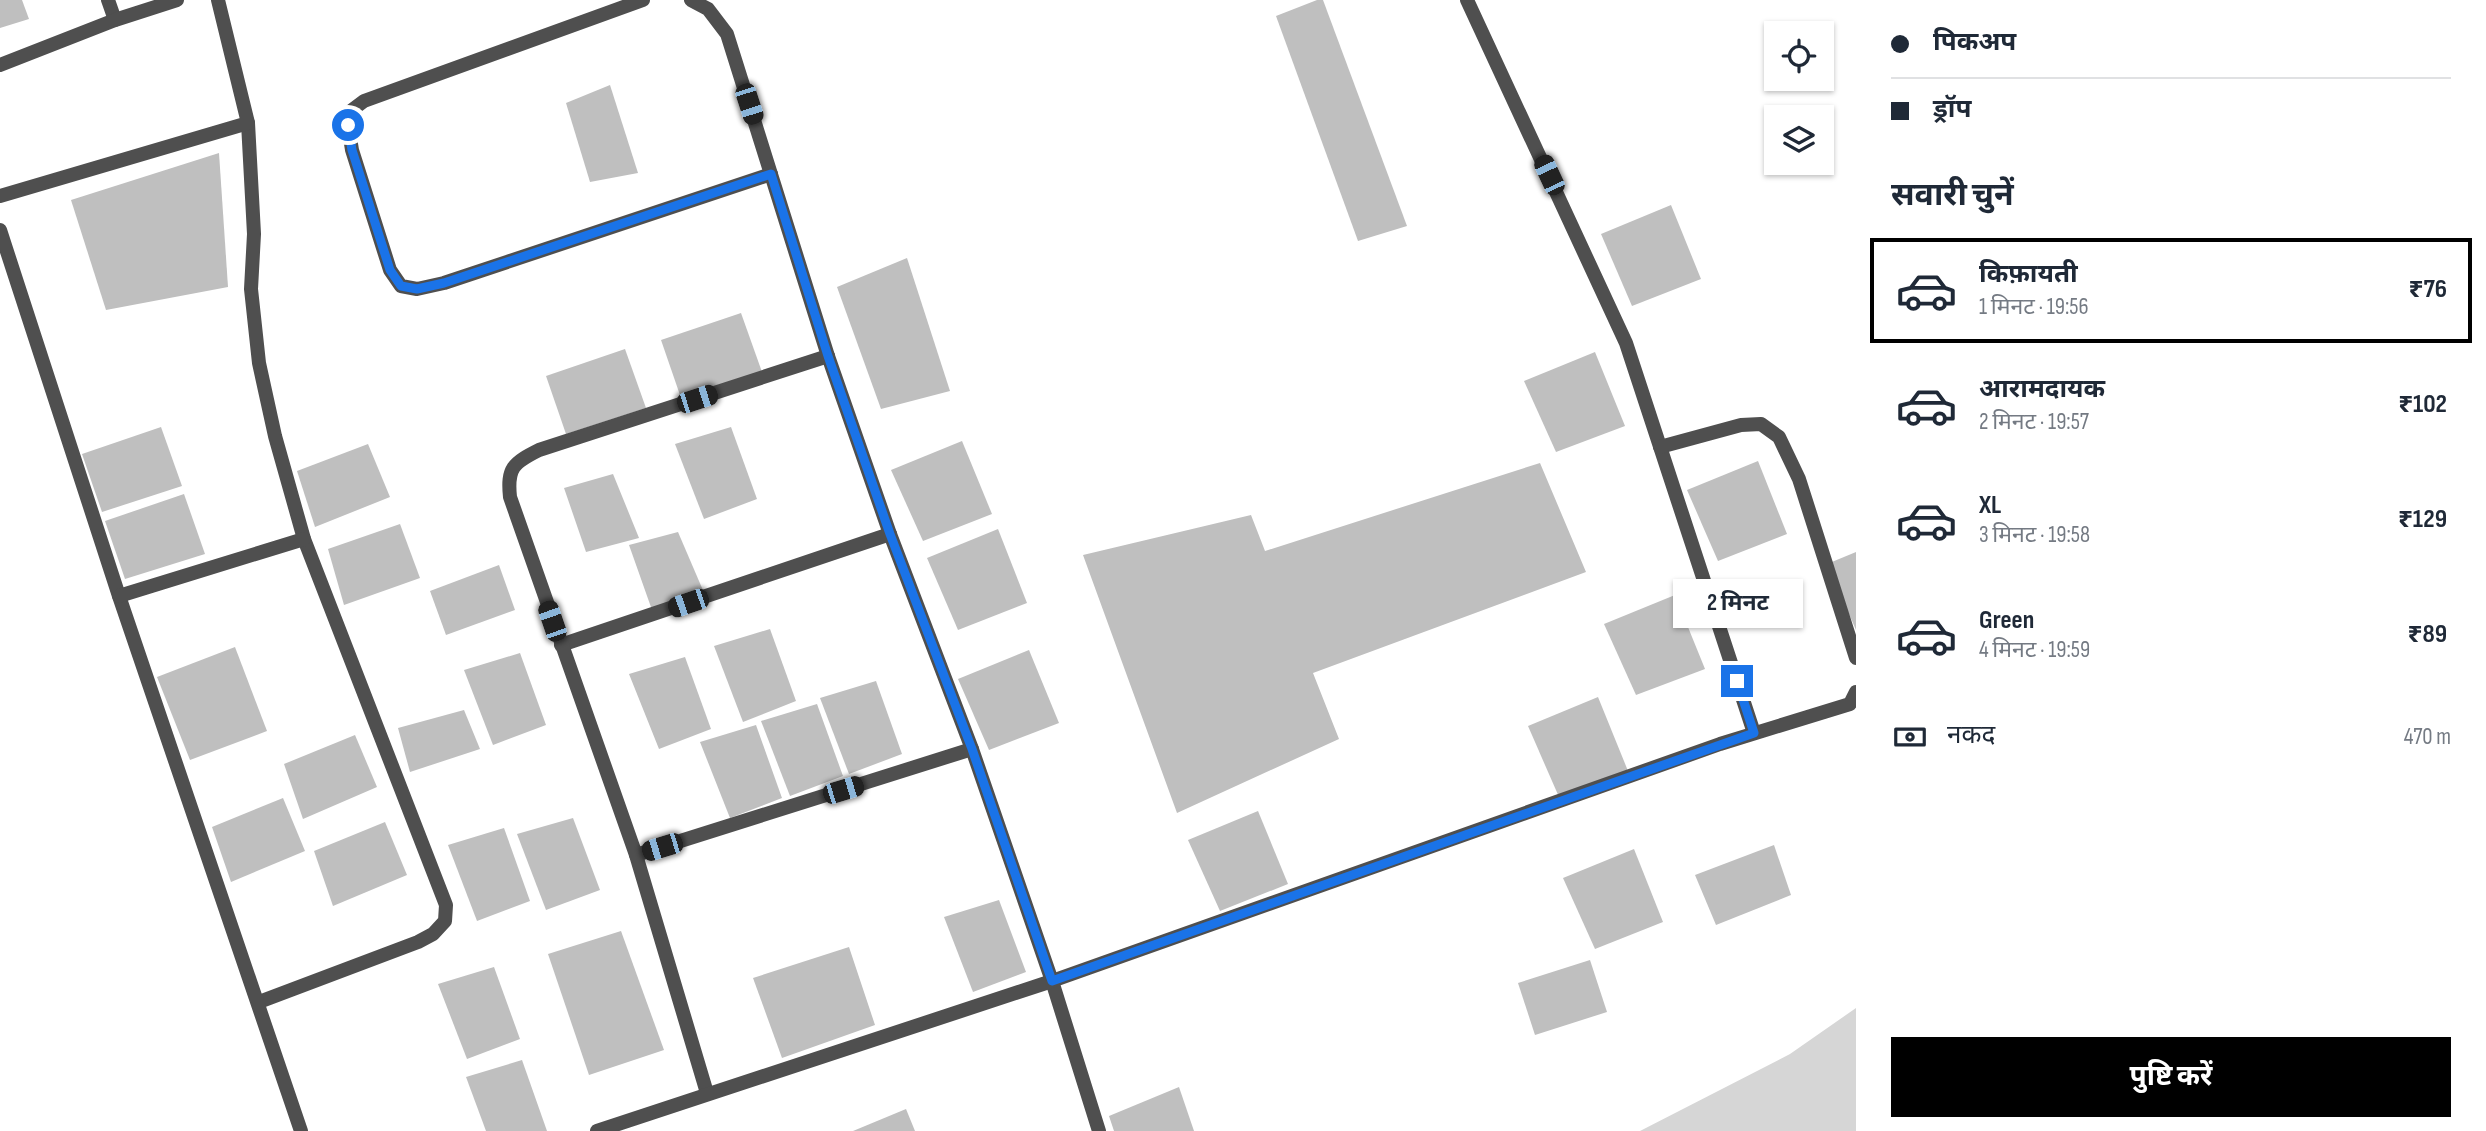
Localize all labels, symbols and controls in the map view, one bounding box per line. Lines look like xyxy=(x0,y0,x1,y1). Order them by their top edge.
map controls xyxy=(1764,21,1834,175)
button: locate xyxy=(1764,21,1834,91)
text: पिकअप xyxy=(1933,27,2016,58)
car xyxy=(733,81,766,127)
text: ड्रॉप xyxy=(1933,94,1971,125)
button: layers xyxy=(1764,105,1834,175)
route start xyxy=(332,109,364,141)
car xyxy=(1531,152,1568,198)
text: सवारी चुनें xyxy=(1891,176,2014,215)
icon: car xyxy=(1895,259,1958,322)
text: किफ़ायती xyxy=(1979,259,2078,290)
text: ₹76 xyxy=(2409,274,2447,305)
text: 1 मिनट · 19:56 xyxy=(1979,293,2089,321)
icon: car xyxy=(1895,374,1958,437)
text: आरामदायक xyxy=(1979,374,2105,405)
car xyxy=(674,383,721,415)
text: ₹102 xyxy=(2398,389,2447,420)
text: 2 मिनट · 19:57 xyxy=(1979,408,2089,436)
icon: car xyxy=(1895,489,1958,552)
text: XL xyxy=(1979,490,2001,521)
text: ₹129 xyxy=(2398,504,2447,535)
text: 3 मिनट · 19:58 xyxy=(1979,521,2090,549)
callout: 2 मिनट xyxy=(1672,580,1802,628)
car xyxy=(665,586,712,620)
text: 2 मिनट xyxy=(1707,589,1769,617)
car xyxy=(536,598,569,644)
icon: car xyxy=(1895,604,1958,667)
text: Green xyxy=(1979,605,2034,636)
text: ₹89 xyxy=(2408,619,2447,650)
text: 4 मिनट · 19:59 xyxy=(1979,636,2090,664)
route end xyxy=(1721,665,1753,697)
icon: cash xyxy=(1891,718,1929,756)
text: नकद xyxy=(1947,720,1995,751)
text: 470 m xyxy=(2404,723,2451,751)
car xyxy=(820,774,867,806)
car xyxy=(639,831,686,863)
button: पुष्टि करें xyxy=(1891,1037,2451,1117)

